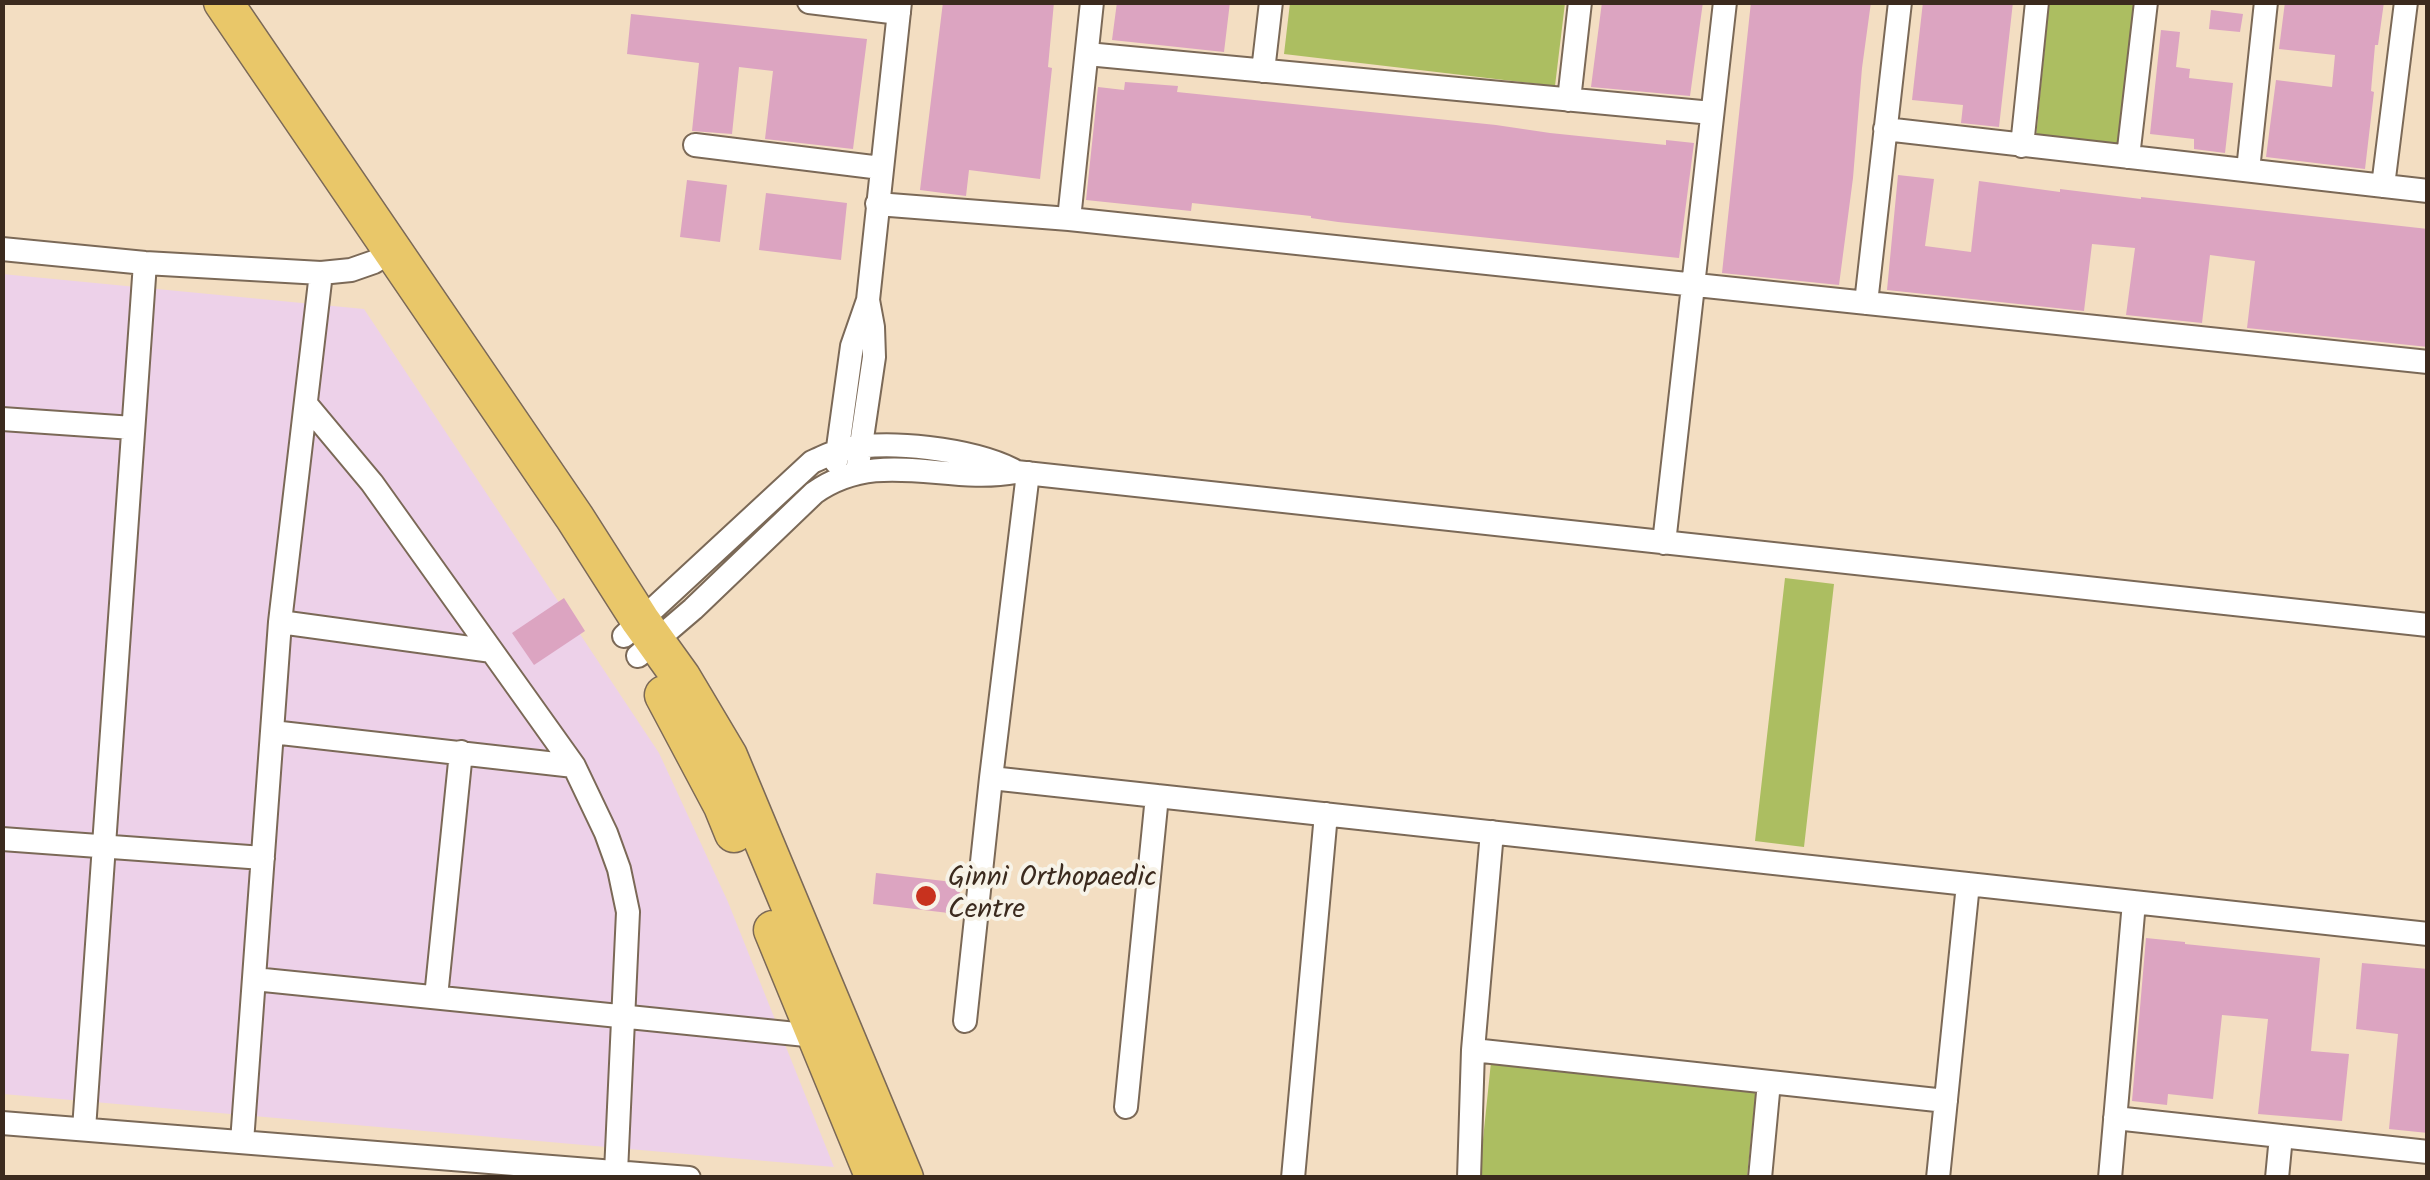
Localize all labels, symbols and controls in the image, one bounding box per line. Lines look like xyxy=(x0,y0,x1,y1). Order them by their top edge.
place label: Ginni Orthopaedic Centre xyxy=(948,863,1157,929)
marker: Ginni Orthopaedic Centre xyxy=(913,883,939,909)

